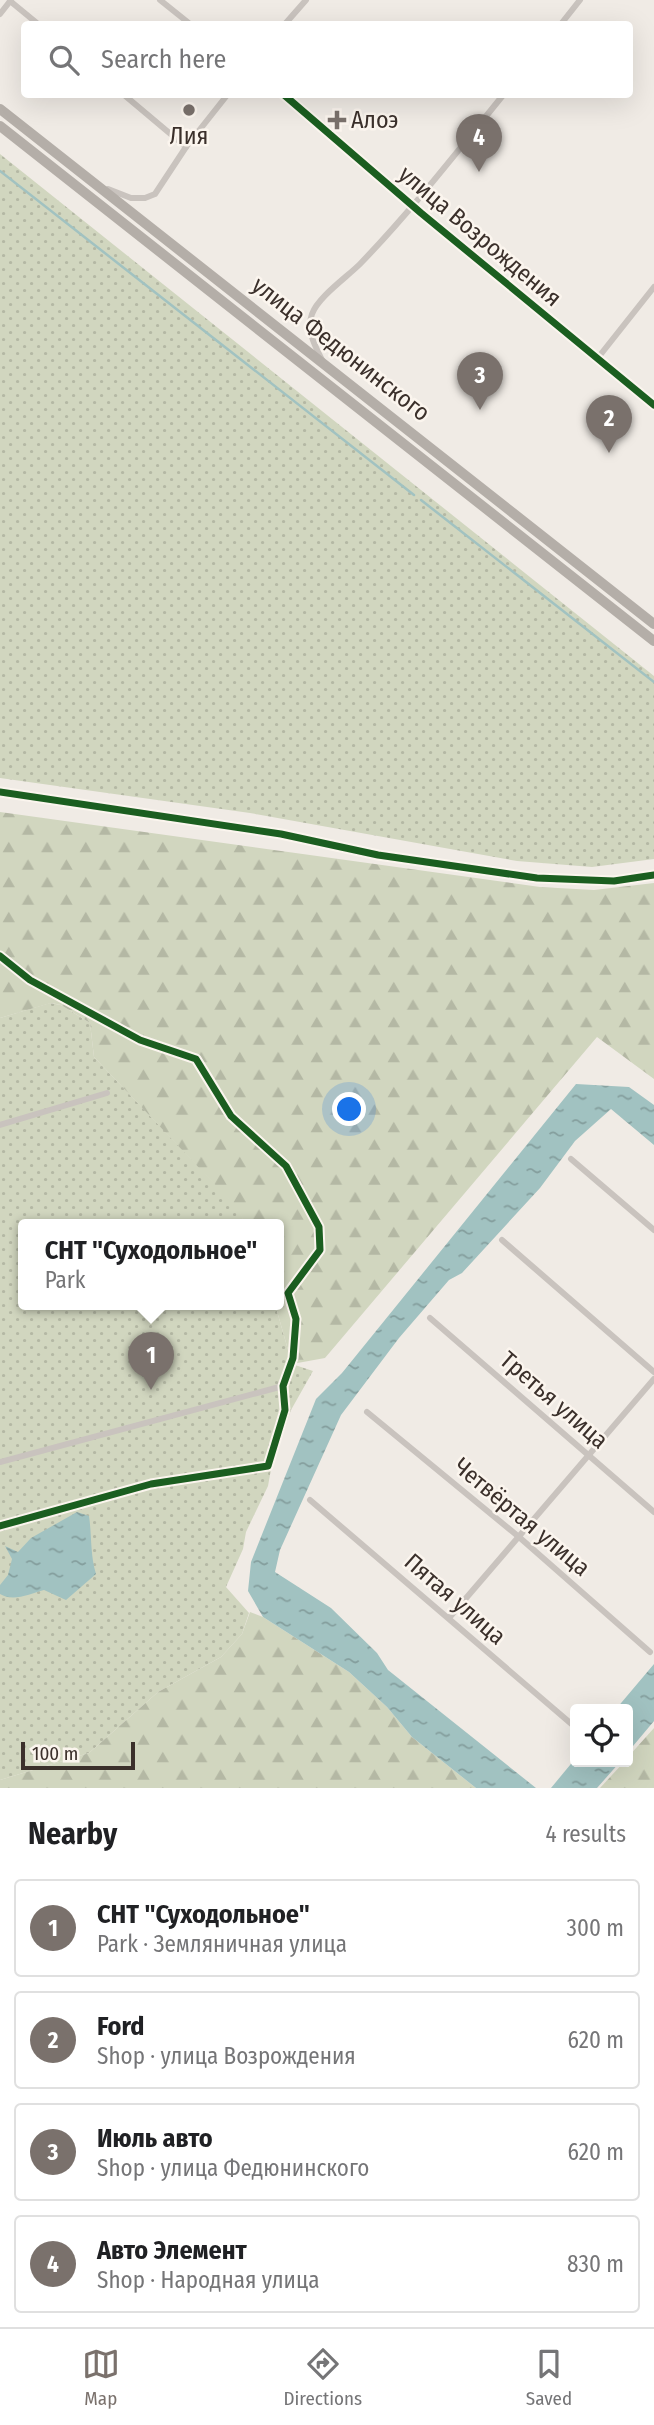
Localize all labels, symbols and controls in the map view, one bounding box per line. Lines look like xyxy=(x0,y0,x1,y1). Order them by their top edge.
search box xyxy=(21,21,633,98)
icon: search xyxy=(45,41,83,79)
text: Search here xyxy=(101,44,226,75)
marker: Лия xyxy=(181,102,197,118)
place label: Алоэ xyxy=(351,106,398,134)
marker: Алоэ xyxy=(329,112,345,128)
pin: 4 xyxy=(456,114,502,172)
place label: Лия xyxy=(170,122,208,150)
street label: улица Возрождения xyxy=(393,160,567,312)
street label: улица Федюнинского xyxy=(247,271,435,427)
pin: 3 xyxy=(457,352,503,410)
pin: 2 xyxy=(586,395,632,453)
your location xyxy=(332,1092,366,1126)
popup xyxy=(18,1219,284,1310)
text: СНТ "Суходольное" xyxy=(45,1235,257,1266)
text: Park xyxy=(45,1266,85,1294)
pin: 1 xyxy=(128,1332,174,1390)
street label: Третья улица xyxy=(494,1346,614,1454)
street label: Четвёртая улица xyxy=(448,1452,596,1582)
street label: Пятая улица xyxy=(399,1548,511,1650)
map controls xyxy=(570,1704,633,1767)
button: locate xyxy=(570,1704,633,1767)
scale bar xyxy=(21,1739,135,1771)
text: 100 m xyxy=(32,1742,78,1765)
text: Nearby xyxy=(28,1816,117,1852)
text: 4 results xyxy=(545,1820,626,1848)
text: СНТ "Суходольное" xyxy=(97,1899,310,1930)
text: 1 xyxy=(48,1914,58,1942)
text: 300 m xyxy=(567,1914,624,1942)
text: Park · Земляничная улица xyxy=(97,1930,347,1958)
text: Ford xyxy=(97,2011,144,2042)
text: 2 xyxy=(48,2026,58,2054)
text: 620 m xyxy=(568,2026,624,2054)
text: Shop · улица Возрождения xyxy=(97,2042,356,2070)
text: Июль авто xyxy=(97,2123,213,2154)
text: 3 xyxy=(48,2138,58,2166)
text: 620 m xyxy=(568,2138,624,2166)
text: Shop · улица Федюнинского xyxy=(97,2154,369,2182)
text: Авто Элемент xyxy=(97,2235,247,2266)
text: 4 xyxy=(47,2250,59,2278)
text: 830 m xyxy=(567,2250,624,2278)
text: Shop · Народная улица xyxy=(97,2266,319,2294)
tab: Map xyxy=(82,2345,120,2410)
tab: Directions xyxy=(284,2345,362,2410)
tab: Saved xyxy=(526,2345,572,2410)

